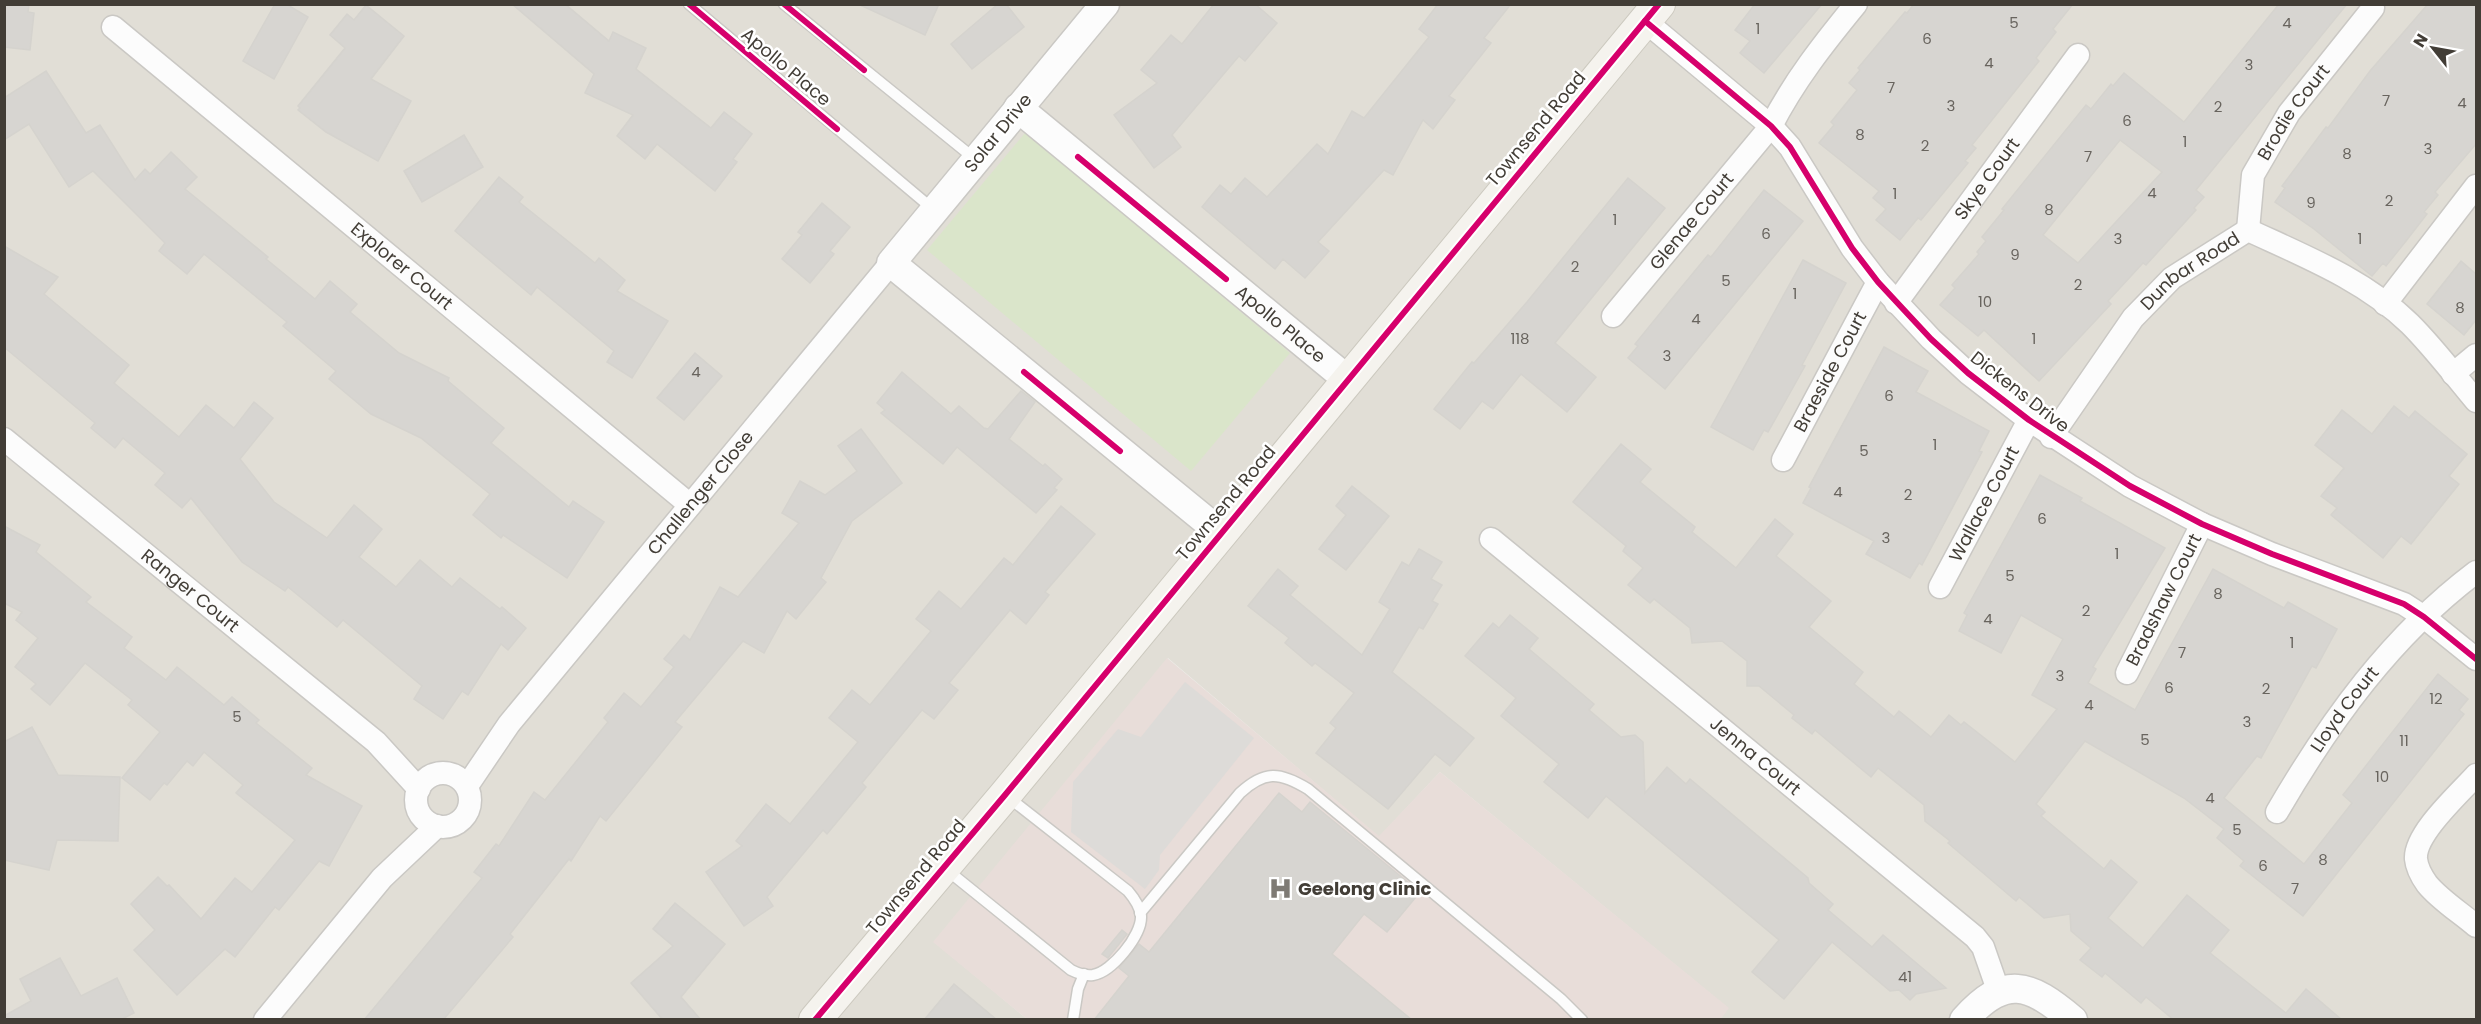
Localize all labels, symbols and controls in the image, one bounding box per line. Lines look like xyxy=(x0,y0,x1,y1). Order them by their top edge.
house number: 5 xyxy=(2009,12,2019,33)
house number: 4 xyxy=(2282,12,2292,33)
house number: 1 xyxy=(1756,18,1760,39)
north arrow xyxy=(2403,18,2463,78)
street label: Apollo Place xyxy=(736,22,837,112)
house number: 6 xyxy=(1922,28,1932,49)
text: N xyxy=(2408,29,2434,52)
house number: 4 xyxy=(1984,52,1994,73)
house number: 3 xyxy=(2245,54,2253,75)
street label: Brodie Court xyxy=(2251,59,2335,165)
street label: Townsend Road xyxy=(1480,66,1591,192)
house number: 7 xyxy=(1887,77,1895,98)
street label: Solar Drive xyxy=(958,88,1037,178)
house number: 7 xyxy=(2382,90,2390,111)
house number: 4 xyxy=(2457,92,2467,113)
house number: 3 xyxy=(1947,95,1955,116)
house number: 2 xyxy=(2214,96,2222,117)
house number: 6 xyxy=(2122,110,2132,131)
house number: 8 xyxy=(1855,124,1865,145)
house number: 1 xyxy=(2183,131,2187,152)
street label: Skye Court xyxy=(1948,132,2025,225)
house number: 2 xyxy=(1921,135,1929,156)
house number: 3 xyxy=(2424,138,2432,159)
house number: 8 xyxy=(2342,143,2352,164)
house number: 7 xyxy=(2084,146,2092,167)
street label: Glenae Court xyxy=(1643,167,1739,275)
house number: 4 xyxy=(2147,182,2157,203)
house number: 1 xyxy=(1893,183,1897,204)
house number: 2 xyxy=(2385,190,2393,211)
house number: 9 xyxy=(2306,192,2316,213)
house number: 8 xyxy=(2044,199,2054,220)
house number: 1 xyxy=(1613,209,1617,230)
street label: Explorer Court xyxy=(346,216,458,316)
house number: 6 xyxy=(1761,223,1771,244)
street label: Dunbar Road xyxy=(2134,225,2244,315)
house number: 3 xyxy=(2114,228,2122,249)
house number: 1 xyxy=(2358,228,2362,249)
house number: 9 xyxy=(2010,244,2020,265)
house number: 2 xyxy=(1571,256,1579,277)
house number: 5 xyxy=(1721,270,1731,291)
house number: 2 xyxy=(2074,274,2082,295)
street label: Apollo Place xyxy=(1230,279,1331,369)
house number: 1 xyxy=(1793,283,1797,304)
house number: 10 xyxy=(1978,291,1992,312)
house number: 8 xyxy=(2455,297,2465,318)
street label: Braeside Court xyxy=(1787,307,1872,436)
house number: 4 xyxy=(1691,308,1701,329)
house number: 118 xyxy=(1510,328,1530,349)
house number: 1 xyxy=(2032,328,2036,349)
house number: 3 xyxy=(1663,345,1671,366)
street label: Dickens Drive xyxy=(1966,345,2075,438)
house number: 4 xyxy=(691,361,701,382)
house number: 6 xyxy=(1884,385,1894,406)
street label: Challenger Close xyxy=(641,425,759,560)
house number: 1 xyxy=(1933,434,1937,455)
street label: Townsend Road xyxy=(1170,440,1281,566)
house number: 5 xyxy=(1859,440,1869,461)
street label: Wallace Court xyxy=(1943,441,2025,566)
house number: 4 xyxy=(1833,481,1843,502)
house number: 2 xyxy=(1904,484,1912,505)
house number: 6 xyxy=(2037,508,2047,529)
house number: 3 xyxy=(1882,527,1890,548)
street label: Bradshaw Court xyxy=(2120,529,2207,670)
street label: Ranger Court xyxy=(136,543,245,638)
house number: 1 xyxy=(2115,543,2119,564)
house number: 5 xyxy=(2005,565,2015,586)
house number: 8 xyxy=(2213,583,2223,604)
house number: 2 xyxy=(2082,600,2090,621)
house number: 4 xyxy=(1983,608,1993,629)
house number: 1 xyxy=(2290,632,2294,653)
house number: 7 xyxy=(2178,642,2186,663)
street label: Lloyd Court xyxy=(2304,661,2384,757)
house number: 3 xyxy=(2056,665,2064,686)
house number: 6 xyxy=(2164,677,2174,698)
house number: 2 xyxy=(2262,678,2270,699)
house number: 12 xyxy=(2429,688,2443,709)
house number: 4 xyxy=(2084,694,2094,715)
house number: 5 xyxy=(232,706,242,727)
street label: Jenna Court xyxy=(1705,711,1806,801)
house number: 3 xyxy=(2243,711,2251,732)
house number: 5 xyxy=(2140,729,2150,750)
house number: 11 xyxy=(2399,730,2409,751)
house number: 10 xyxy=(2375,766,2389,787)
house number: 4 xyxy=(2205,787,2215,808)
street label: Townsend Road xyxy=(860,814,971,940)
house number: 5 xyxy=(2232,819,2242,840)
house number: 8 xyxy=(2318,849,2328,870)
house number: 6 xyxy=(2258,855,2268,876)
hospital icon: Geelong Clinic xyxy=(1267,876,1293,902)
place label: Geelong Clinic xyxy=(1298,876,1432,901)
house number: 7 xyxy=(2291,878,2299,899)
house number: 41 xyxy=(1898,966,1912,987)

